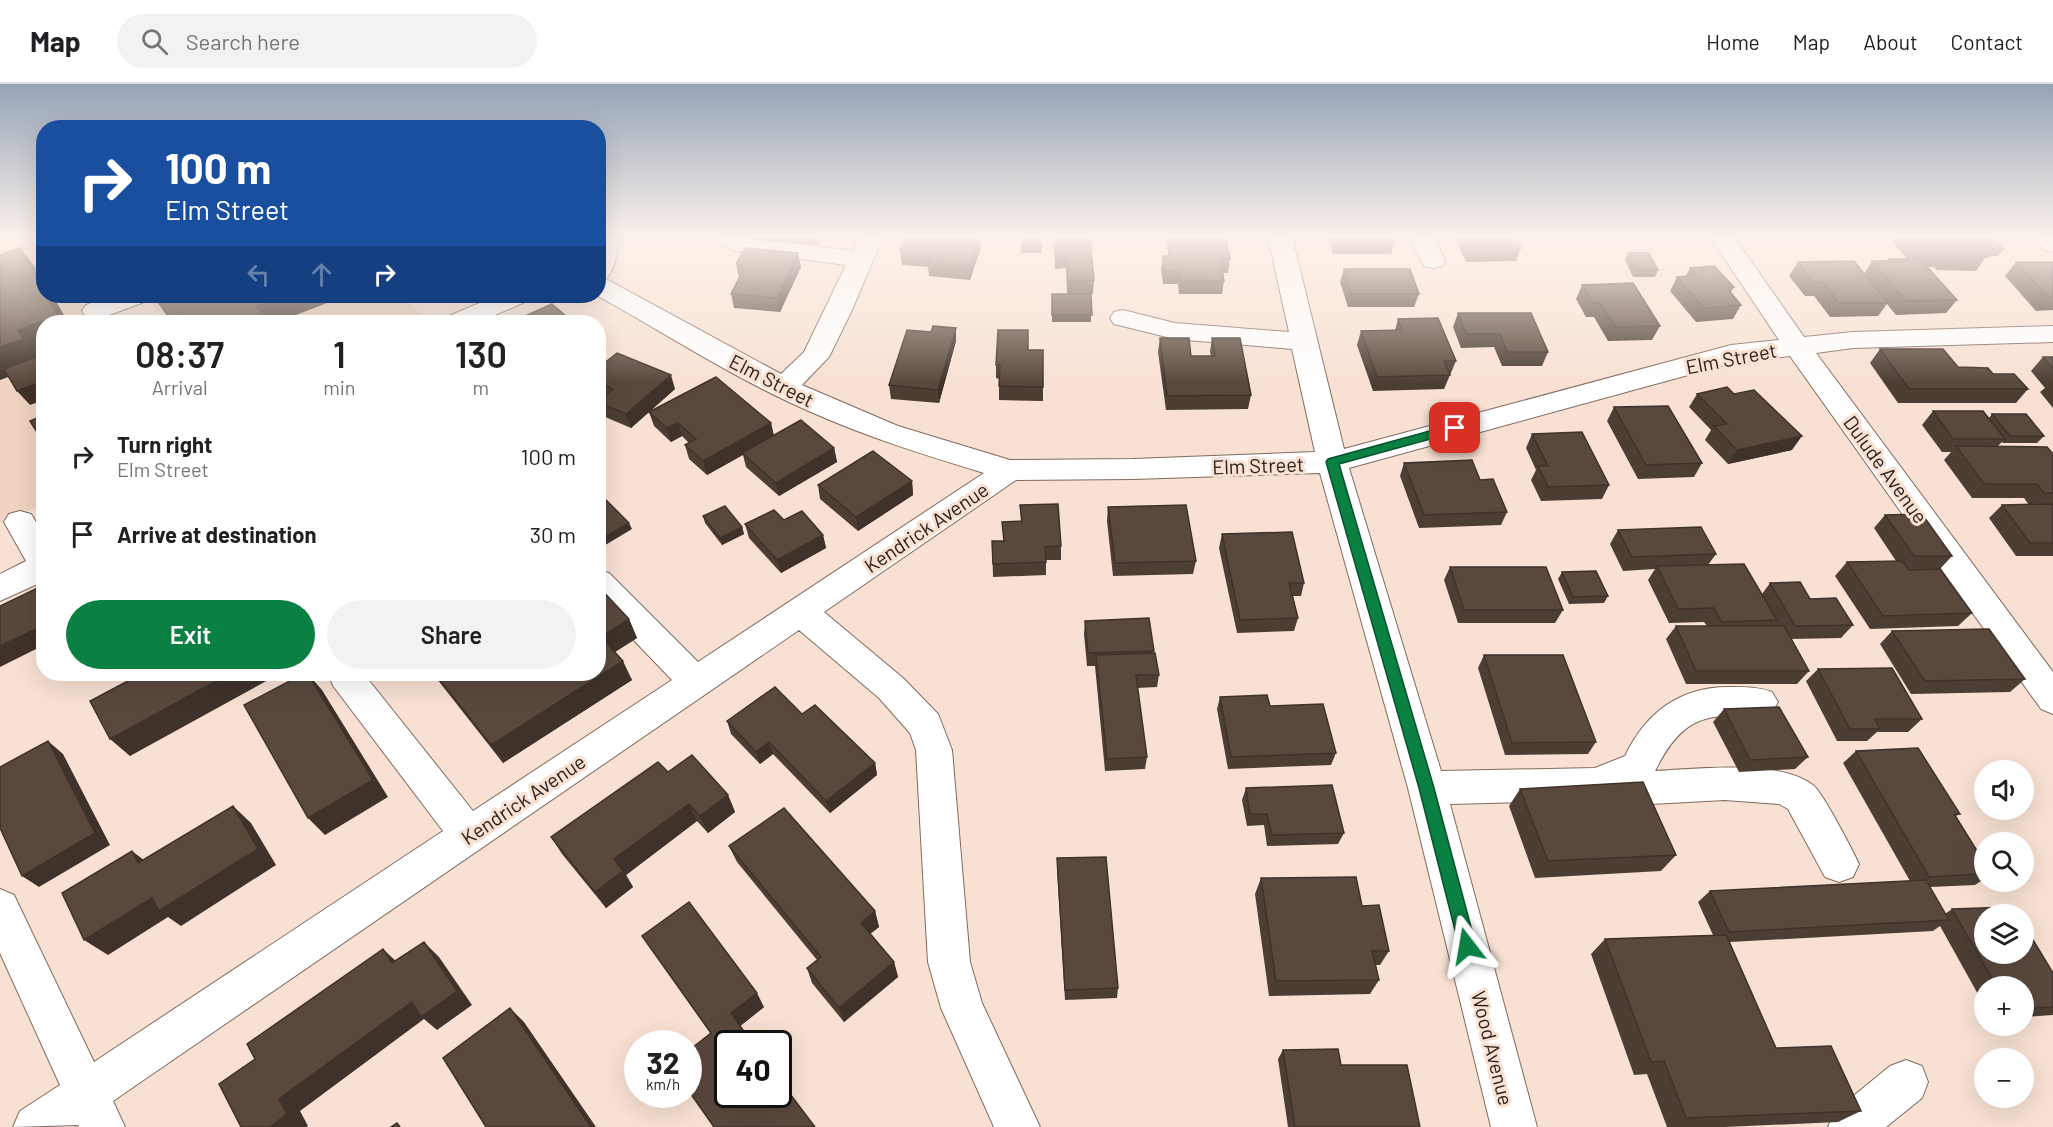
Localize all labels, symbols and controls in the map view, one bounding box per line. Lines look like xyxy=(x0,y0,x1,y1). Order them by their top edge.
search box xyxy=(117,14,537,68)
text: Map xyxy=(30,24,81,58)
icon: search xyxy=(138,25,171,58)
text: Search here xyxy=(186,28,300,54)
text: Home xyxy=(1706,29,1760,54)
text: Map xyxy=(1793,29,1830,54)
text: About xyxy=(1863,29,1918,54)
text: Contact xyxy=(1951,29,2023,54)
text: 100 m xyxy=(165,142,271,192)
icon: right xyxy=(66,144,144,222)
text: Elm Street xyxy=(165,193,289,225)
icon: left xyxy=(242,258,275,291)
icon: ahead xyxy=(305,258,338,291)
icon: right xyxy=(368,258,401,291)
text: 08:37 xyxy=(135,332,224,375)
text: 1 xyxy=(333,332,346,375)
text: 130 xyxy=(455,332,507,375)
street label: Elm Street xyxy=(1684,337,1778,379)
street label: Elm Street xyxy=(726,348,818,412)
text: Arrival xyxy=(152,375,208,399)
text: min xyxy=(323,375,356,399)
text: m xyxy=(473,375,489,399)
pin xyxy=(1429,402,1480,453)
street label: Dulude Avenue xyxy=(1839,410,1933,528)
icon: arrive xyxy=(1438,411,1471,444)
text: Turn right xyxy=(117,431,212,457)
icon: right xyxy=(66,440,99,473)
text: 100 m xyxy=(521,443,576,469)
street label: Elm Street xyxy=(1212,451,1304,479)
text: Elm Street xyxy=(117,457,209,481)
street label: Kendrick Avenue xyxy=(859,477,993,577)
icon: arrive xyxy=(66,518,99,551)
text: Arrive at destination xyxy=(117,521,316,547)
text: 30 m xyxy=(530,521,576,547)
button: Exit xyxy=(66,600,315,669)
button: Share xyxy=(327,600,576,669)
street label: Kendrick Avenue xyxy=(456,749,590,849)
map controls xyxy=(1974,760,2034,1108)
button: sound xyxy=(1974,760,2034,820)
button: search xyxy=(1974,832,2034,892)
button: layers xyxy=(1974,904,2034,964)
position arrow xyxy=(1435,914,1499,978)
button: + xyxy=(1974,976,2034,1036)
street label: Wood Avenue xyxy=(1467,988,1519,1108)
speed limit sign: 40 xyxy=(714,1030,792,1108)
text: 32 xyxy=(647,1044,680,1080)
button: − xyxy=(1974,1048,2034,1108)
text: km/h xyxy=(646,1075,680,1093)

